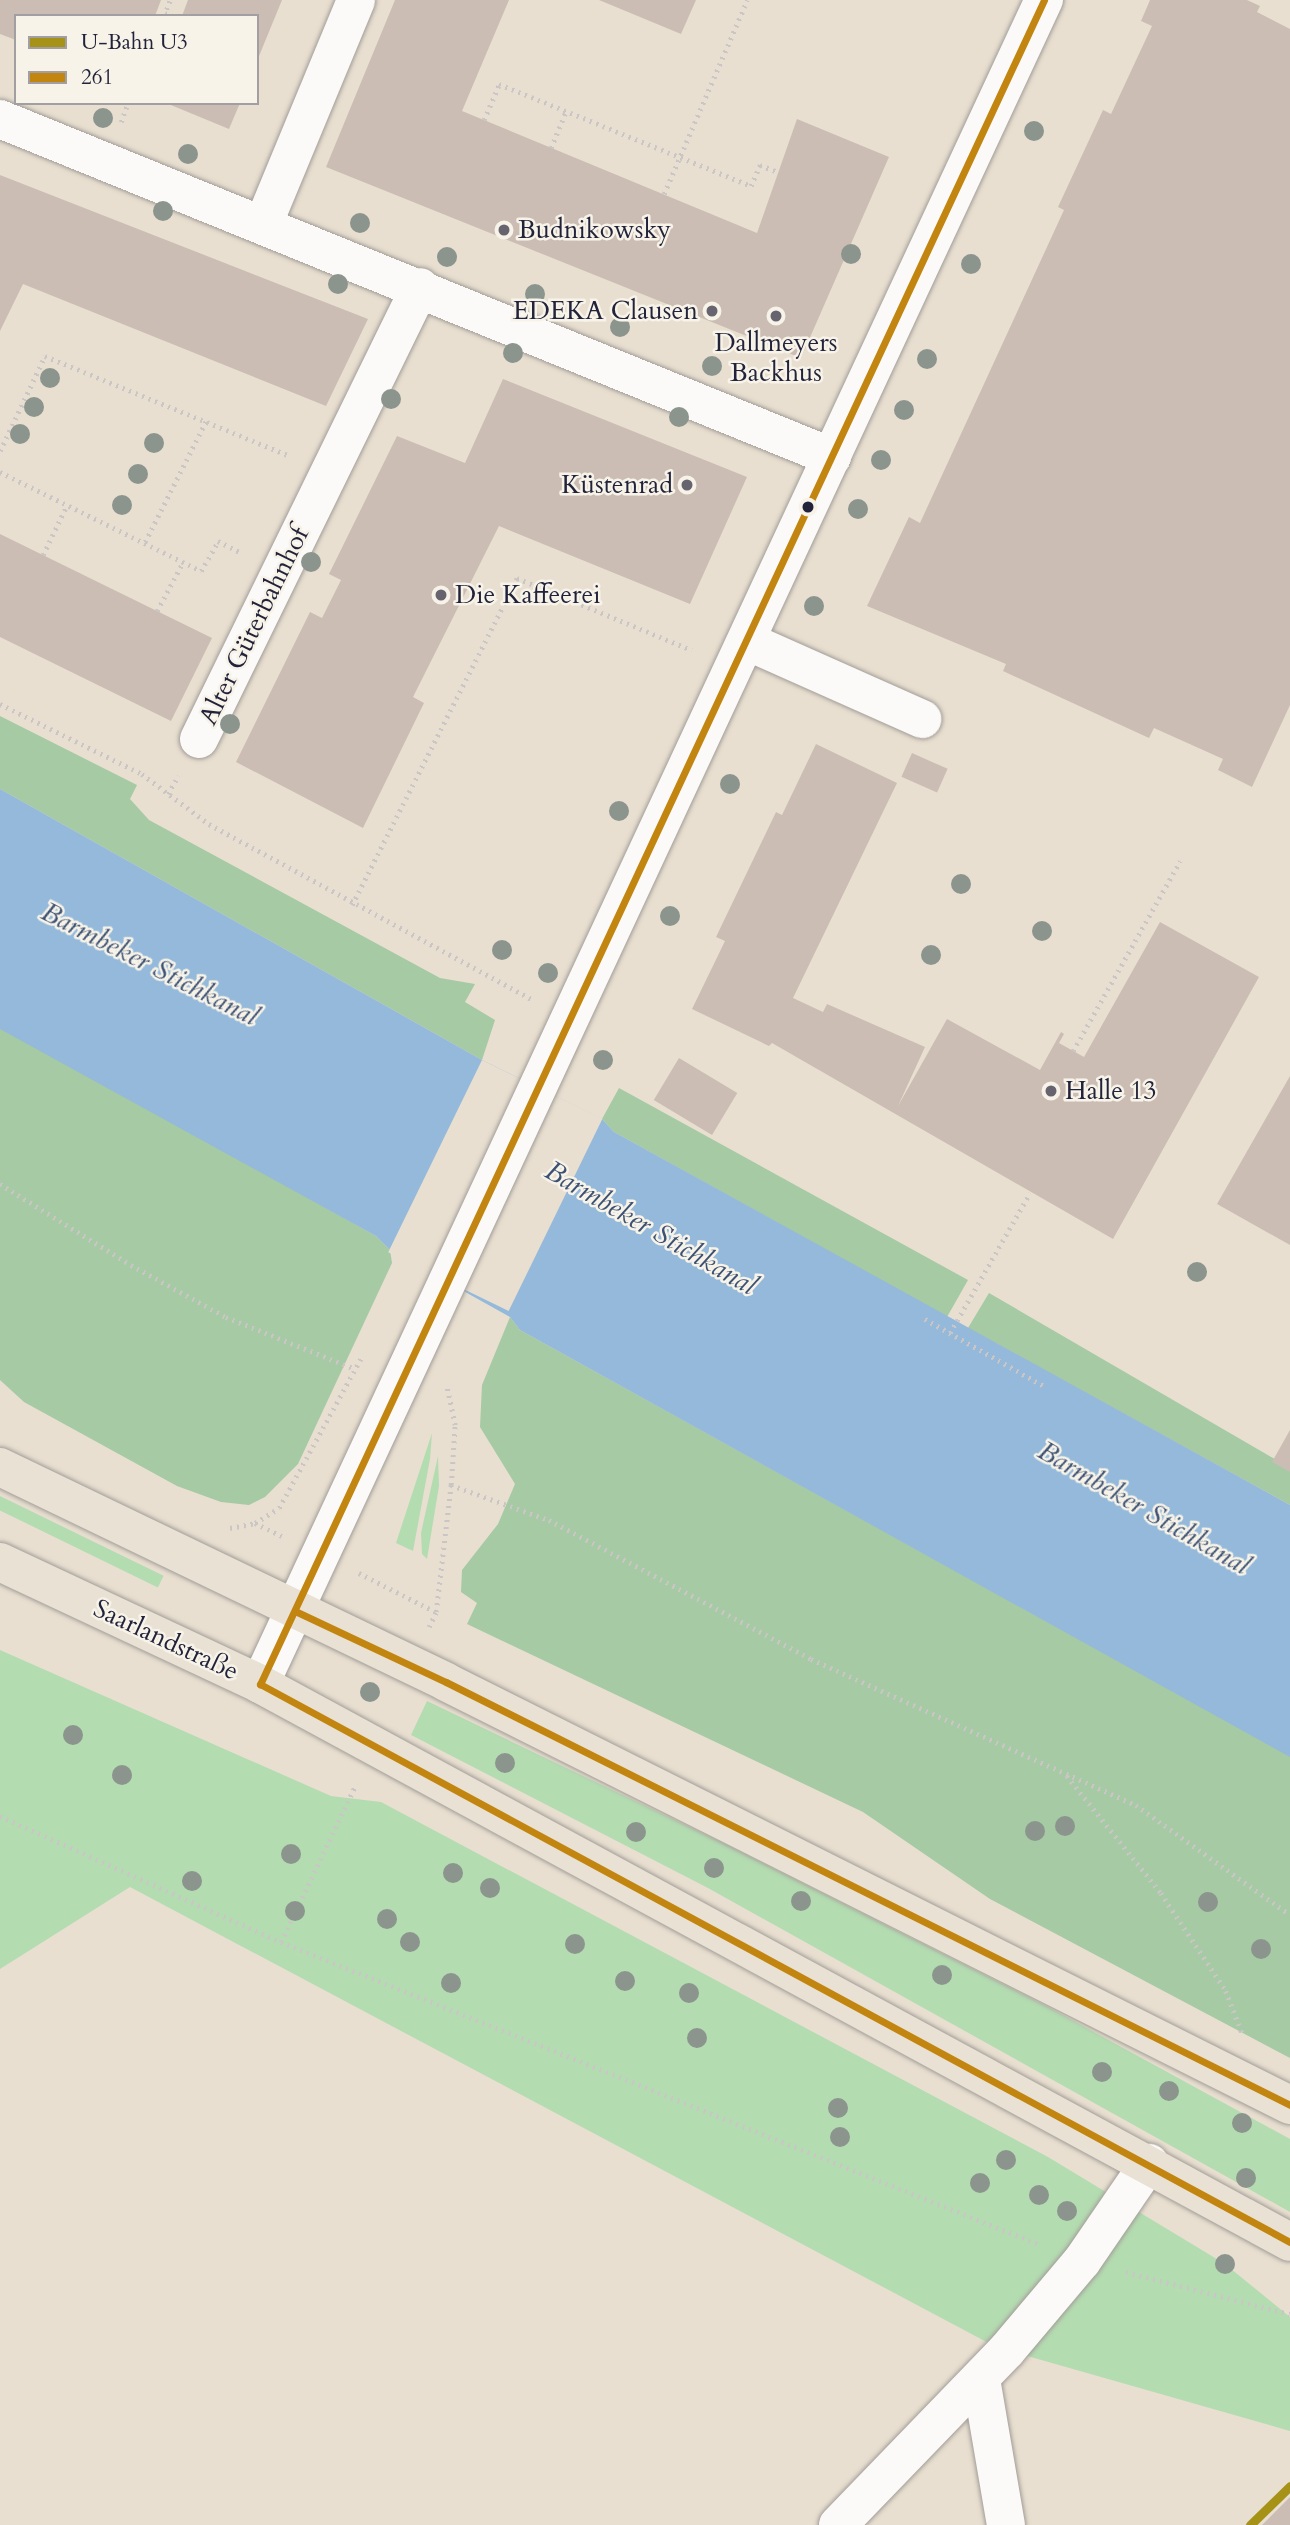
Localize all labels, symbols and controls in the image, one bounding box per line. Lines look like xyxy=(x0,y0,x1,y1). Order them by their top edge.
legend xyxy=(14,14,259,105)
text: U-Bahn U3 xyxy=(81,28,188,57)
text: 261 xyxy=(81,63,113,92)
place label: Budnikowsky xyxy=(518,214,671,246)
marker: Budnikowsky xyxy=(496,222,512,238)
place label: EDEKA Clausen xyxy=(513,295,698,327)
marker: EDEKA Clausen xyxy=(704,303,720,319)
marker: Dallmeyers Backhus xyxy=(768,308,784,324)
place label: Dallmeyers Backhus xyxy=(714,327,838,388)
place label: Küstenrad xyxy=(561,469,673,501)
marker: Küstenrad xyxy=(679,477,695,493)
unlabelled marker xyxy=(801,500,815,514)
street label: Alter Güterbahnhof xyxy=(193,522,315,730)
place label: Die Kaffeerei xyxy=(455,579,601,611)
marker: Die Kaffeerei xyxy=(433,587,449,603)
water label: Barmbeker Stichkanal xyxy=(36,895,264,1033)
place label: Halle 13 xyxy=(1065,1075,1157,1107)
marker: Halle 13 xyxy=(1043,1083,1059,1099)
water label: Barmbeker Stichkanal xyxy=(539,1154,763,1302)
water label: Barmbeker Stichkanal xyxy=(1032,1434,1256,1582)
street label: Saarlandstraße xyxy=(89,1593,243,1687)

